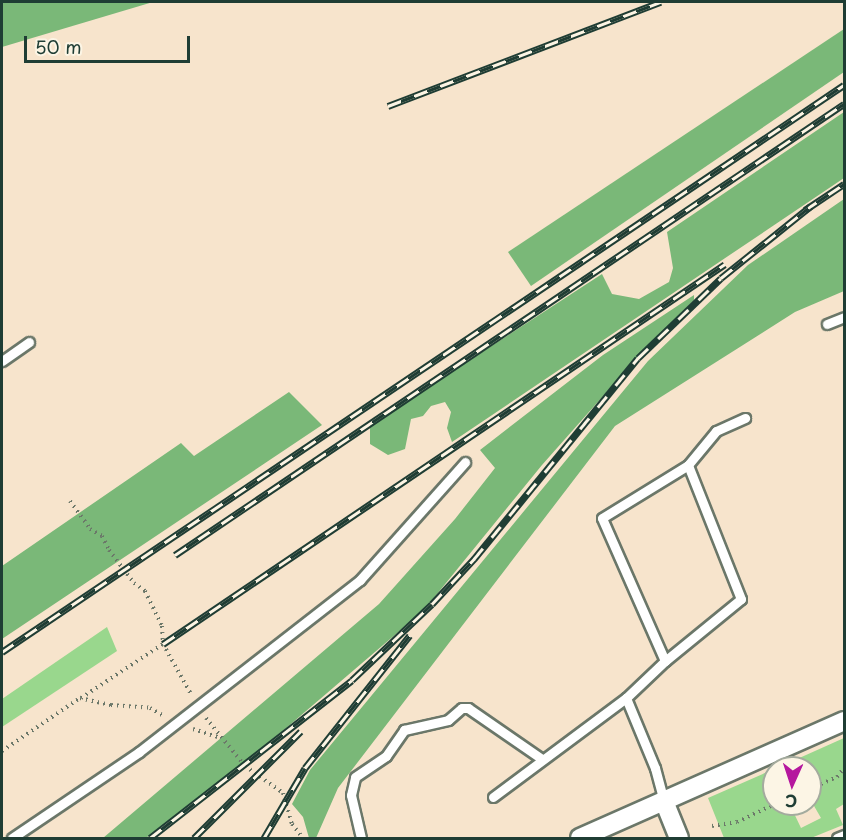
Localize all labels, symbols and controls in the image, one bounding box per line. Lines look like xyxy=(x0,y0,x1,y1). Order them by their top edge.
scale bar xyxy=(27,24,194,62)
text: 50 m xyxy=(35,33,82,60)
north arrow xyxy=(762,756,822,816)
text: С xyxy=(785,790,798,814)

